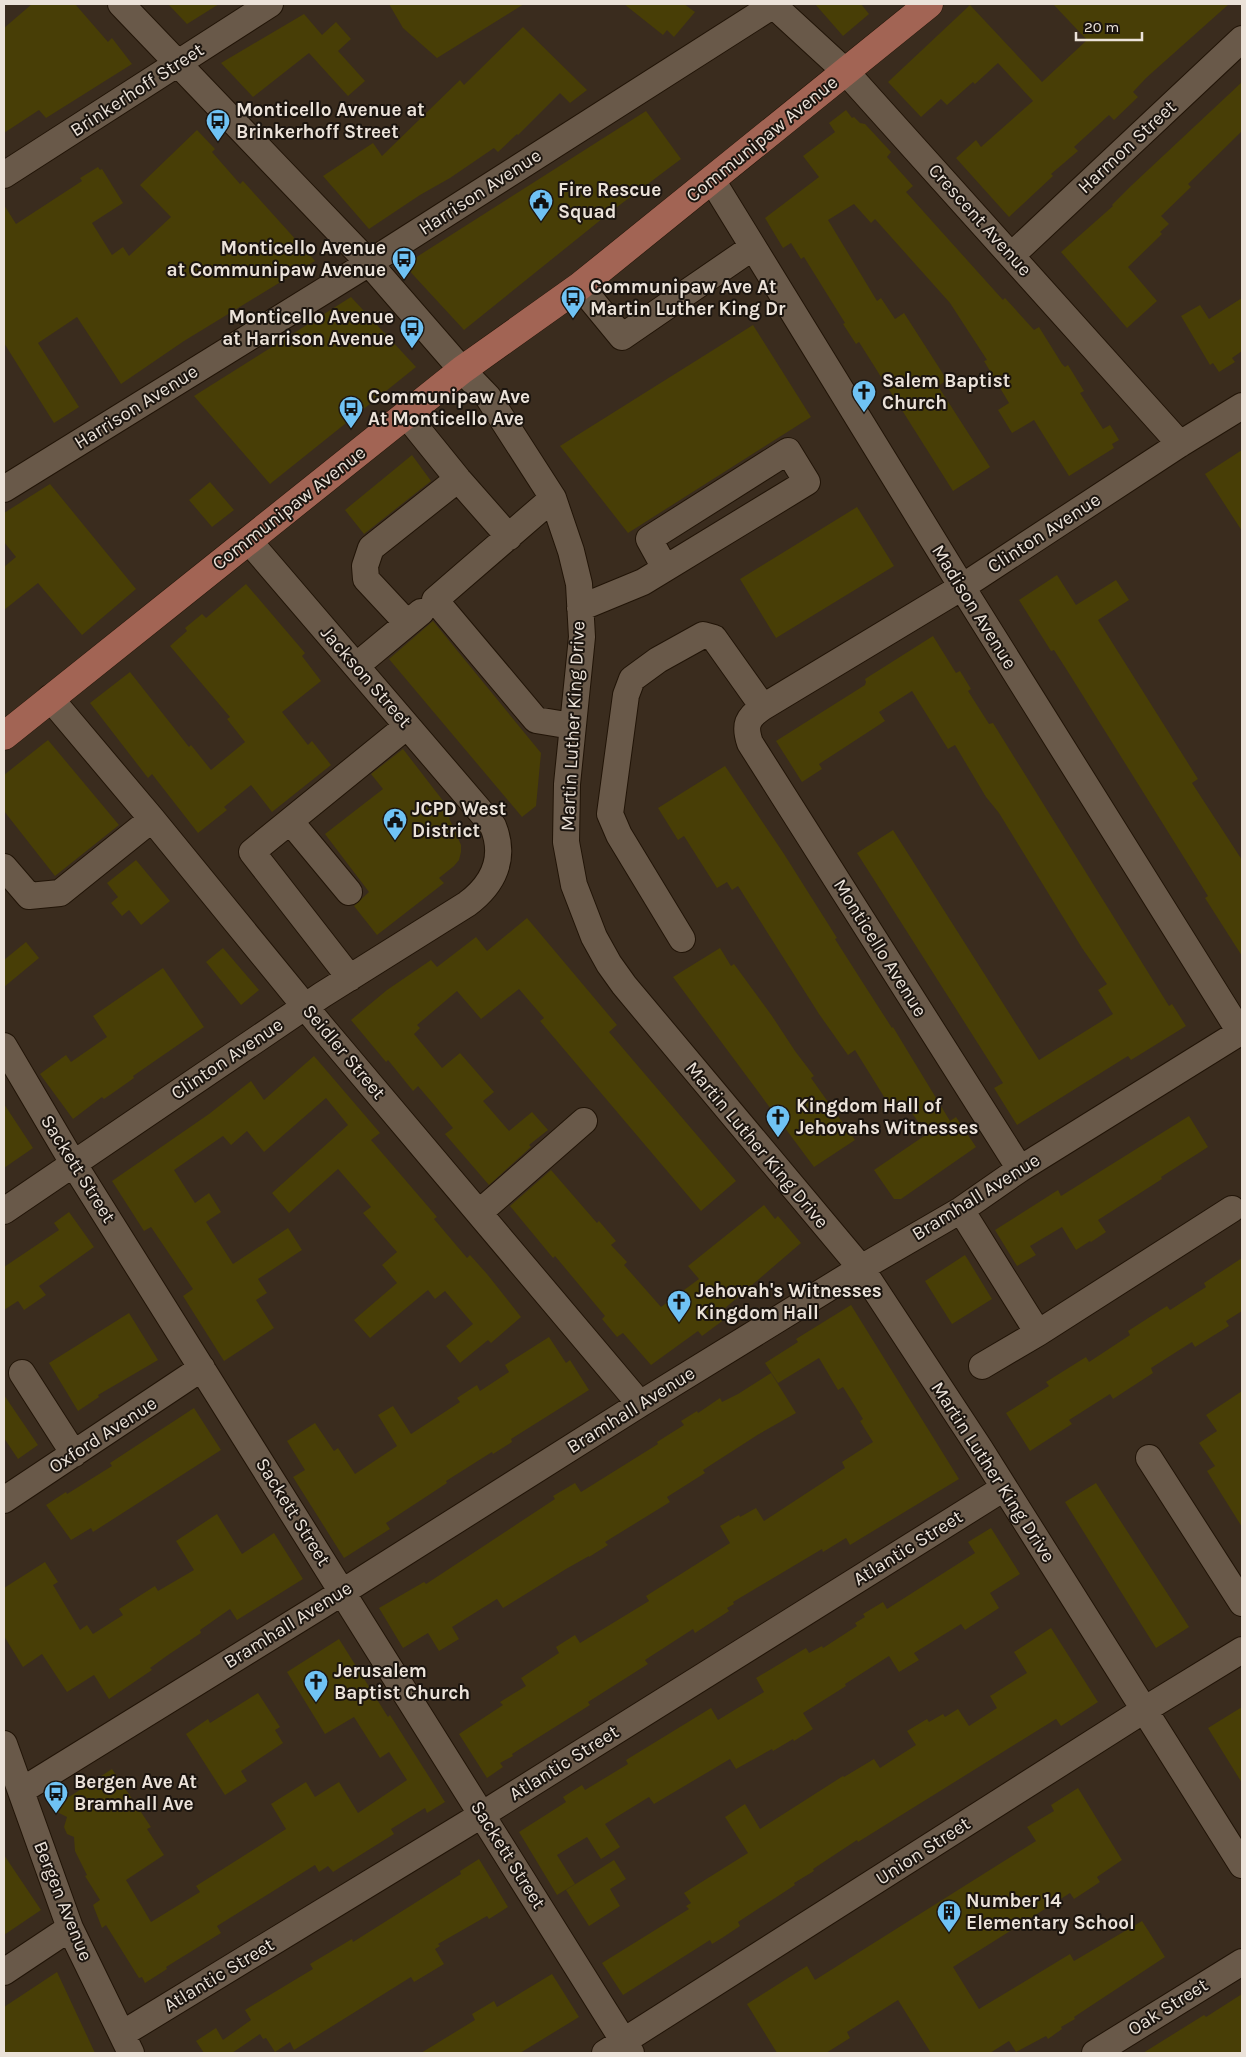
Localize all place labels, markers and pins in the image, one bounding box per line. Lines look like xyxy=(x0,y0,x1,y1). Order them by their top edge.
place label: Monticello Avenue at Brinkerhoff Street xyxy=(236,99,425,143)
bus stop icon: Monticello Avenue at Brinkerhoff Street xyxy=(205,108,231,142)
place label: Fire Rescue Squad xyxy=(558,179,661,223)
public building icon: Fire Rescue Squad xyxy=(528,188,554,222)
place label: Monticello Avenue at Communipaw Avenue xyxy=(167,237,386,281)
bus stop icon: Monticello Avenue at Communipaw Avenue xyxy=(391,246,417,280)
place label: Communipaw Ave At Martin Luther King Dr xyxy=(590,276,786,320)
bus stop icon: Communipaw Ave At Martin Luther King Dr xyxy=(560,285,586,319)
place label: Monticello Avenue at Harrison Avenue xyxy=(222,306,394,350)
bus stop icon: Monticello Avenue at Harrison Avenue xyxy=(399,315,425,349)
place label: Salem Baptist Church xyxy=(882,370,1010,414)
church icon: Salem Baptist Church xyxy=(851,379,877,413)
place label: Communipaw Ave At Monticello Ave xyxy=(368,386,530,430)
bus stop icon: Communipaw Ave At Monticello Ave xyxy=(338,395,364,429)
place label: JCPD West District xyxy=(412,798,506,842)
public building icon: JCPD West District xyxy=(382,807,408,841)
place label: Kingdom Hall of Jehovahs Witnesses xyxy=(796,1095,979,1139)
church icon: Kingdom Hall of Jehovahs Witnesses xyxy=(765,1104,791,1138)
place label: Jehovah's Witnesses Kingdom Hall xyxy=(696,1280,882,1324)
church icon: Jehovah's Witnesses Kingdom Hall xyxy=(666,1289,692,1323)
place label: Jerusalem Baptist Church xyxy=(334,1660,470,1704)
church icon: Jerusalem Baptist Church xyxy=(303,1669,329,1703)
place label: Bergen Ave At Bramhall Ave xyxy=(74,1771,197,1815)
bus stop icon: Bergen Ave At Bramhall Ave xyxy=(43,1780,69,1814)
place label: Number 14 Elementary School xyxy=(966,1890,1135,1934)
building icon: Number 14 Elementary School xyxy=(936,1899,962,1933)

